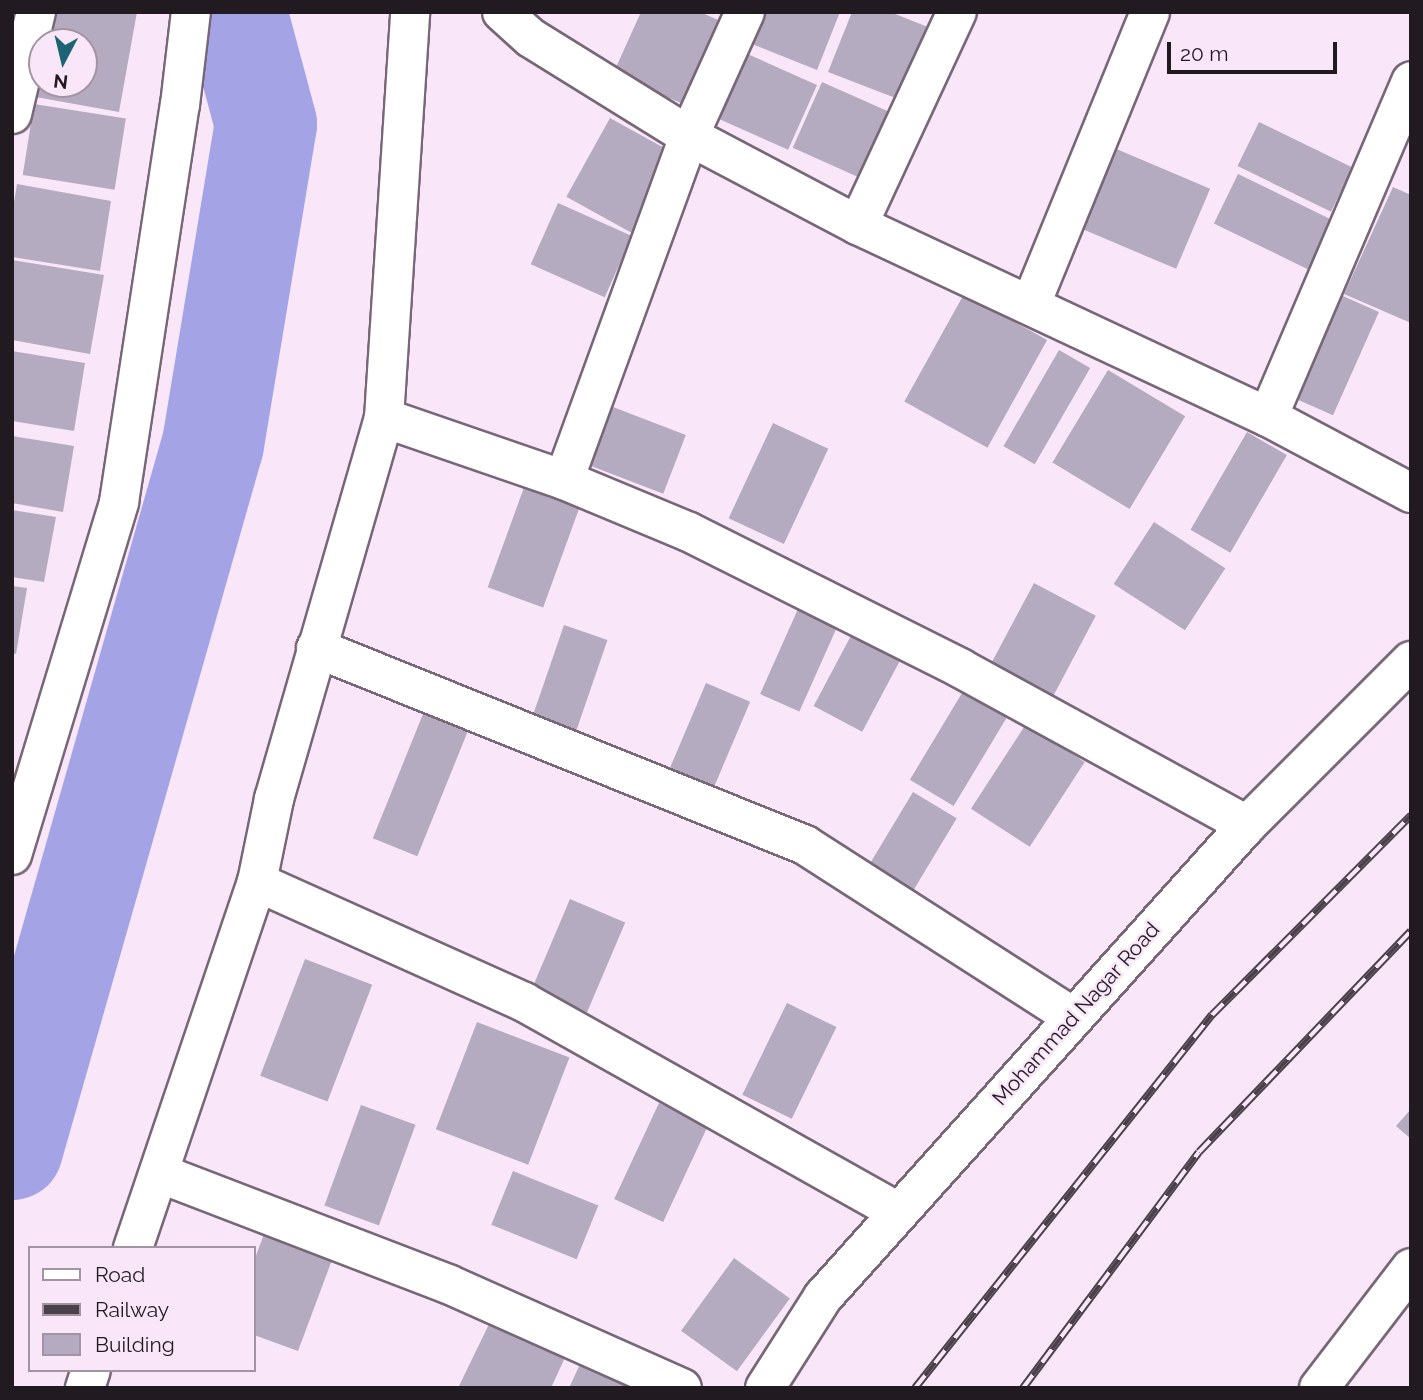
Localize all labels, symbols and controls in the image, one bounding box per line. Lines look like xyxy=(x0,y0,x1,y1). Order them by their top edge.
north arrow xyxy=(28,28,98,98)
scale bar xyxy=(1171,28,1341,72)
text: 20 m xyxy=(1180,41,1228,66)
text: N xyxy=(52,70,69,94)
street label: Mohammad Nagar Road xyxy=(987,917,1165,1111)
legend xyxy=(28,1246,256,1372)
text: Road xyxy=(95,1262,145,1287)
text: Railway xyxy=(95,1297,169,1322)
text: Building xyxy=(95,1332,175,1357)

